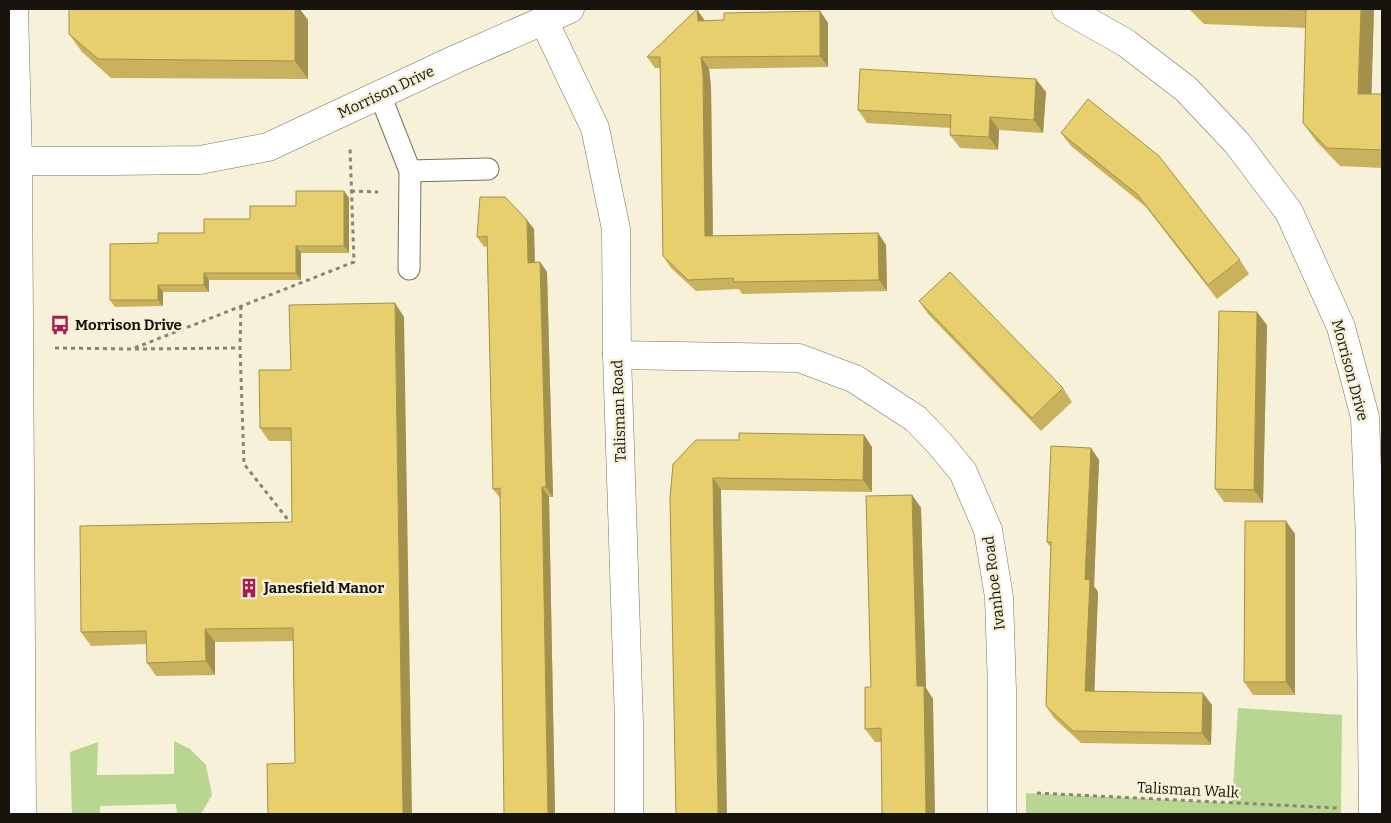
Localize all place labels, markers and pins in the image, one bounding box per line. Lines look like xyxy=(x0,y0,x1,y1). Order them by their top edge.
bus stop icon: Morrison Drive xyxy=(49,314,71,336)
place label: Morrison Drive xyxy=(75,316,182,334)
building icon: Janesfield Manor xyxy=(238,577,260,599)
place label: Janesfield Manor xyxy=(263,579,384,597)

